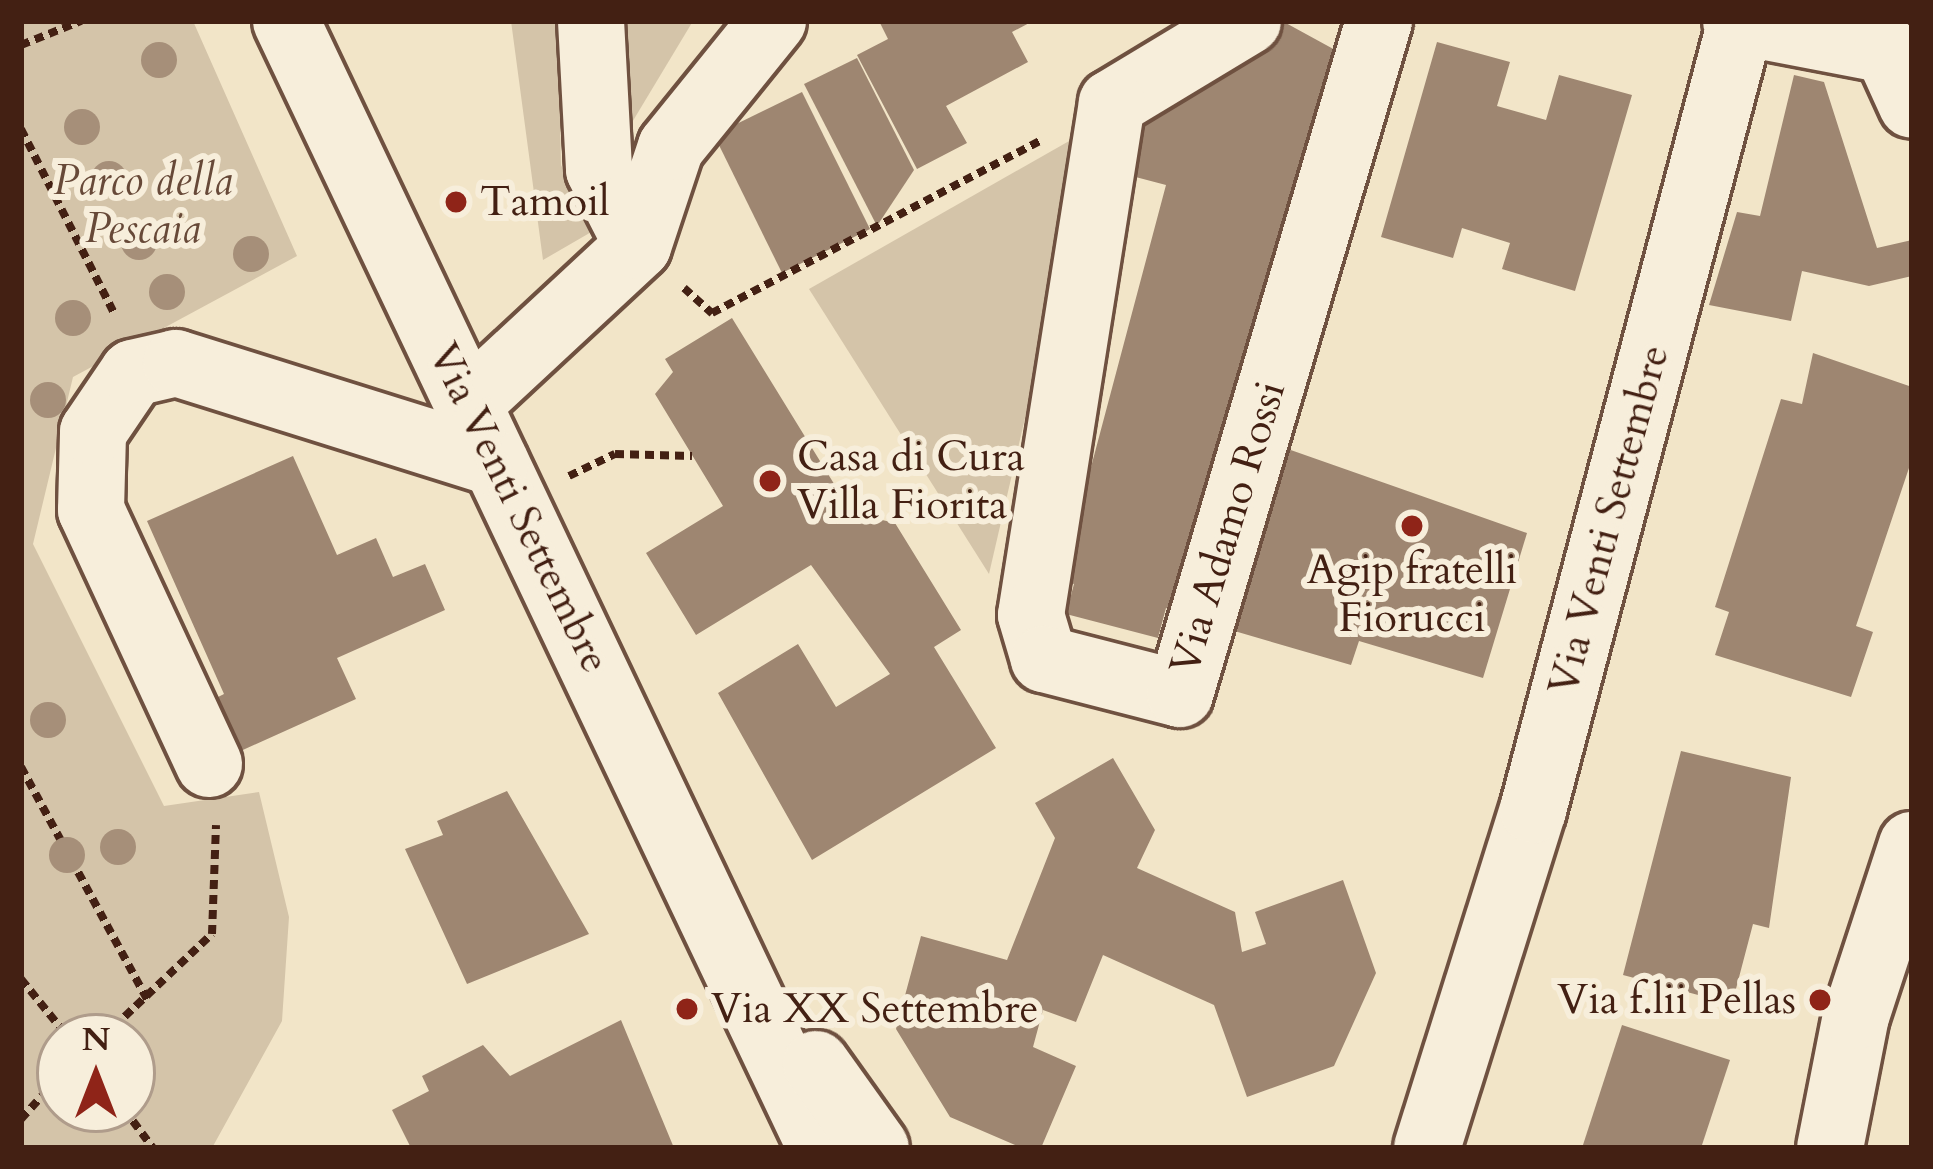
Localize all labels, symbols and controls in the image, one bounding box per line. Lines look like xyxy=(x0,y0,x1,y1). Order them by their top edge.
park label: Parco della Pescaia xyxy=(53,156,233,255)
place label: Tamoil xyxy=(480,177,610,227)
marker: Tamoil xyxy=(443,189,469,215)
street label: Via Venti Settembre xyxy=(417,335,621,681)
street label: Via Venti Settembre xyxy=(1538,339,1680,701)
street label: Via Adamo Rossi xyxy=(1160,375,1296,681)
place label: Casa di Cura Villa Fiorita xyxy=(797,432,1025,530)
marker: Casa di Cura Villa Fiorita xyxy=(754,465,786,497)
marker: Agip fratelli Fiorucci xyxy=(1399,513,1425,539)
place label: Agip fratelli Fiorucci xyxy=(1307,545,1517,644)
place label: Via f.lii Pellas xyxy=(1557,975,1796,1025)
place label: Via XX Settembre xyxy=(711,984,1039,1034)
marker: Via f.lii Pellas xyxy=(1807,987,1833,1013)
marker: Via XX Settembre xyxy=(674,996,700,1022)
north arrow xyxy=(36,1013,156,1133)
text: N xyxy=(82,1017,110,1062)

